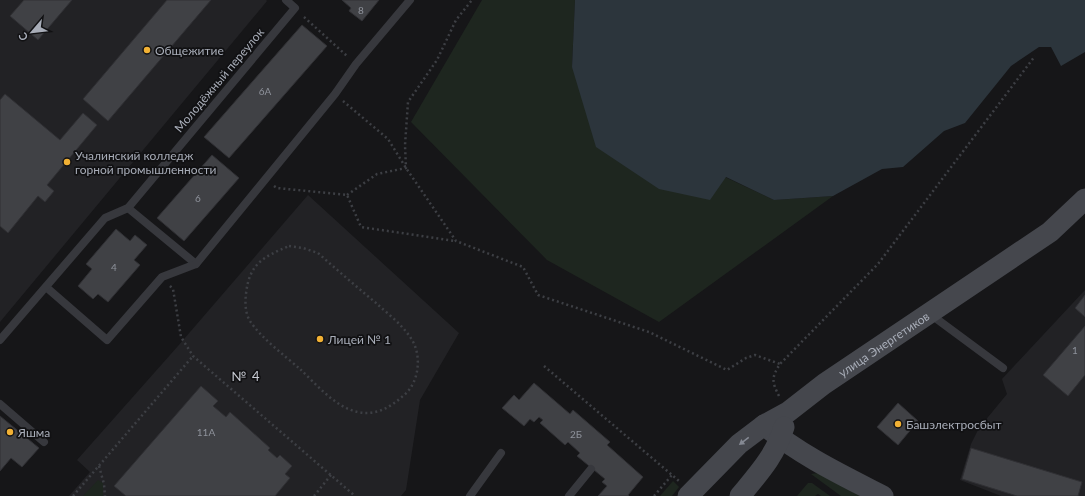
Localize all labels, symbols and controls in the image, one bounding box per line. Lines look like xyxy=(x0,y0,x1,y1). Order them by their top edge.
house number: 8 xyxy=(358,4,364,16)
north arrow xyxy=(12,12,52,52)
street label: Молодёжный переулок xyxy=(171,24,267,135)
text: С xyxy=(15,30,30,43)
place label: Общежитие xyxy=(155,43,224,58)
marker: Общежитие xyxy=(142,45,152,55)
house number: 6А xyxy=(259,85,272,97)
place label: Учалинский колледж горной промышленности xyxy=(75,148,216,177)
marker: Учалинский колледж горной промышленности xyxy=(62,157,72,167)
house number: 6 xyxy=(195,192,201,204)
house number: 4 xyxy=(111,261,117,273)
street label: улица Энергетиков xyxy=(835,308,932,380)
place label: Лицей № 1 xyxy=(327,332,391,347)
marker: Лицей № 1 xyxy=(315,334,325,344)
house number: 1 xyxy=(1072,344,1078,356)
district label: № 4 xyxy=(232,368,260,384)
place label: Башэлектросбыт xyxy=(906,417,1001,432)
marker: Башэлектросбыт xyxy=(893,419,903,429)
place label: Яшма xyxy=(17,425,50,440)
house number: 11А xyxy=(197,426,215,438)
marker: Яшма xyxy=(5,427,15,437)
house number: 2Б xyxy=(570,428,582,440)
one-way arrow xyxy=(738,436,749,445)

